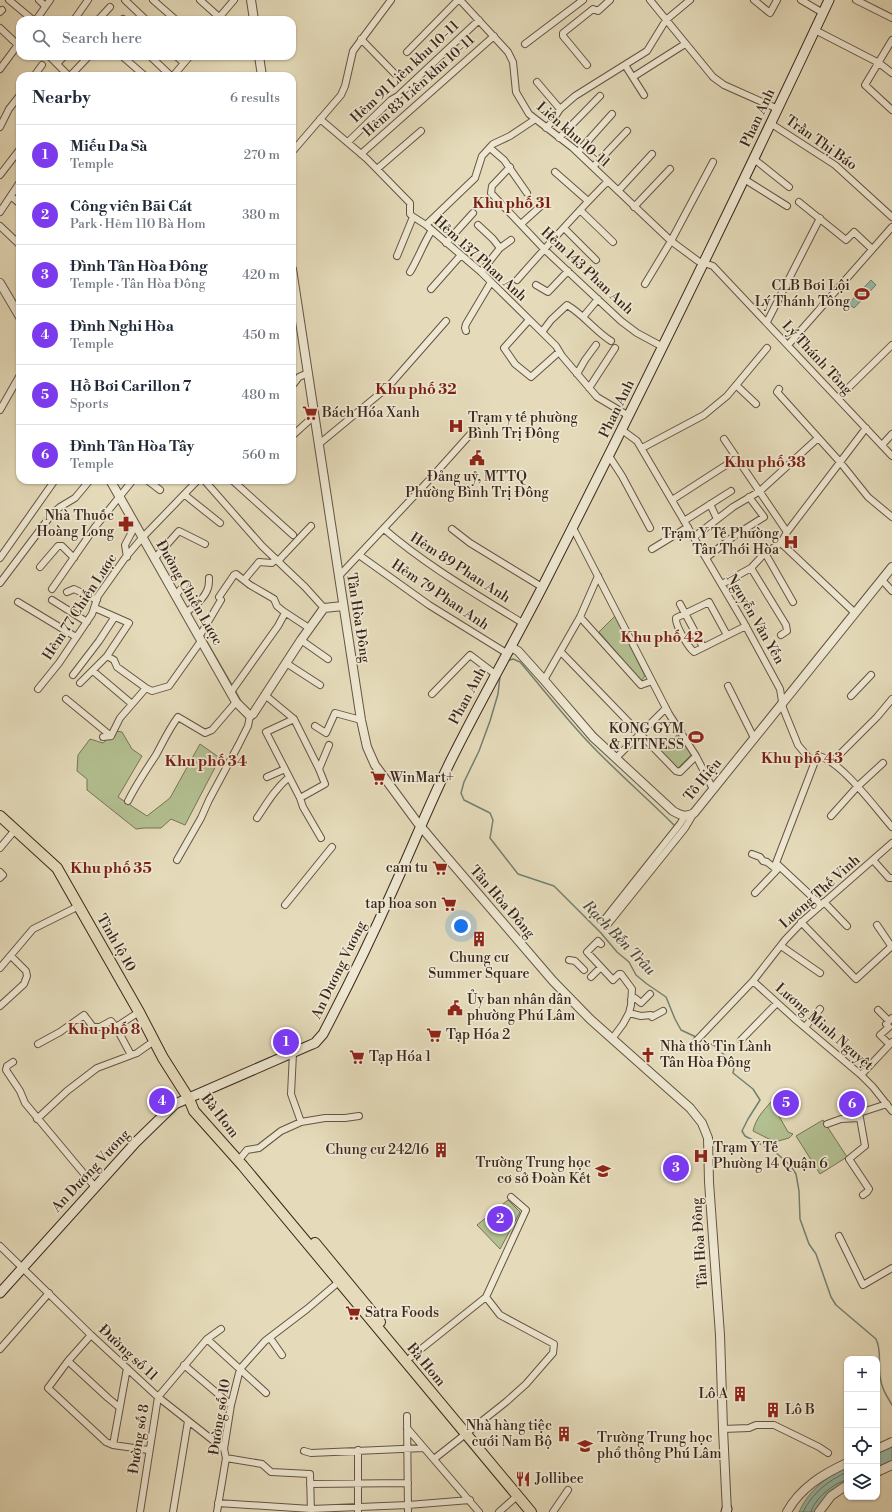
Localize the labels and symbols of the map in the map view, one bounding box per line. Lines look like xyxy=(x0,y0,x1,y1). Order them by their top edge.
street label: Hẻm 91 Liên khu 10-11 xyxy=(347,17,463,127)
street label: Hẻm 83 Liên khu 10-11 xyxy=(359,31,479,141)
street label: Phan Anh xyxy=(737,85,780,150)
street label: Liên khu 10-11 xyxy=(533,98,613,172)
street label: Trần Thị Báo xyxy=(782,112,861,174)
district label: Khu phố 31 xyxy=(473,194,552,213)
street label: Hẻm 137 Phan Anh xyxy=(430,212,531,306)
street label: Hẻm 143 Phan Anh xyxy=(537,223,638,319)
place label: CLB Bơi Lội Lý Thánh Tông xyxy=(755,277,851,311)
sports icon: CLB Bơi Lội Lý Thánh Tông xyxy=(853,285,871,303)
street label: Lý Thánh Tông xyxy=(778,317,857,400)
street label: Phan Anh xyxy=(595,376,639,441)
district label: Khu phố 32 xyxy=(375,380,457,399)
supermarket icon: Bách Hóa Xanh xyxy=(301,404,319,422)
place label: Bách Hóa Xanh xyxy=(321,404,420,422)
place label: Trạm y tế phường Bình Trị Đông xyxy=(467,409,579,443)
hospital icon: Trạm y tế phường Bình Trị Đông xyxy=(447,417,465,435)
public building icon: Đảng uỷ, MTTQ Phường Bình Trị Đông xyxy=(468,449,486,467)
district label: Khu phố 38 xyxy=(724,453,806,472)
place label: Đảng uỷ, MTTQ Phường Bình Trị Đông xyxy=(405,468,550,502)
place label: Nhà Thuốc Hoàng Long xyxy=(37,507,115,541)
pharmacy icon: Nhà Thuốc Hoàng Long xyxy=(117,515,135,533)
place label: Trạm Y Tế Phường Tân Thới Hòa xyxy=(662,525,780,559)
street label: Hẻm 89 Phan Anh xyxy=(406,529,514,607)
hospital icon: Trạm Y Tế Phường Tân Thới Hòa xyxy=(782,533,800,551)
street label: Đường Chiến Lược xyxy=(152,537,226,649)
street label: Hẻm 77 Chiến Lược xyxy=(39,550,121,664)
street label: Hẻm 79 Phan Anh xyxy=(388,556,493,635)
street label: Nguyễn Văn Yến xyxy=(722,571,788,668)
street label: Tân Hòa Đông xyxy=(342,572,374,665)
district label: Khu phố 42 xyxy=(621,628,703,647)
street label: Phan Anh xyxy=(445,664,491,728)
place label: KONG GYM & FITNESS xyxy=(609,720,685,754)
sports icon: KONG GYM & FITNESS xyxy=(687,728,705,746)
district label: Khu phố 43 xyxy=(761,749,843,768)
district label: Khu phố 34 xyxy=(165,752,247,771)
street label: Tô Hiệu xyxy=(680,755,726,805)
supermarket icon: WinMart+ xyxy=(369,769,387,787)
place label: WinMart+ xyxy=(389,769,454,787)
street label: Lương Thế Vinh xyxy=(776,851,864,933)
district label: Khu phố 35 xyxy=(70,859,152,878)
place label: cam tu xyxy=(386,859,428,877)
supermarket icon: cam tu xyxy=(431,859,449,877)
street label: Tân Hòa Đông xyxy=(465,862,539,943)
place label: tap hoa son xyxy=(365,895,438,913)
supermarket icon: tap hoa son xyxy=(440,895,458,913)
water label: Rạch Bến Trâu xyxy=(578,896,660,980)
street label: Tỉnh lộ 10 xyxy=(92,911,140,975)
your location xyxy=(451,916,471,936)
street label: An Dương Vương xyxy=(307,917,371,1023)
building icon: Chung cư Summer Square xyxy=(470,930,488,948)
place label: Chung cư Summer Square xyxy=(428,949,530,983)
street label: Lương Minh Nguyệt xyxy=(771,979,877,1075)
place label: Ủy ban nhân dân phường Phú Lâm xyxy=(467,989,575,1025)
public building icon: Ủy ban nhân dân phường Phú Lâm xyxy=(446,999,464,1017)
district label: Khu phố 8 xyxy=(68,1020,141,1039)
supermarket icon: Tạp Hóa 2 xyxy=(425,1026,443,1044)
place label: Tạp Hóa 2 xyxy=(446,1026,510,1044)
pin: 1 xyxy=(273,1027,299,1057)
place label: Nhà thờ Tin Lành Tân Hòa Đông xyxy=(660,1038,772,1072)
church icon: Nhà thờ Tin Lành Tân Hòa Đông xyxy=(639,1046,657,1064)
supermarket icon: Tạp Hóa 1 xyxy=(348,1048,366,1066)
place label: Tạp Hóa 1 xyxy=(369,1048,431,1066)
pin: 4 xyxy=(149,1086,175,1116)
pin: 5 xyxy=(773,1088,799,1118)
pin: 6 xyxy=(839,1089,865,1119)
street label: Bà Hom xyxy=(197,1090,243,1142)
street label: An Dương Vương xyxy=(47,1125,134,1217)
place label: Trạm Y Tế Phường 14 Quận 6 xyxy=(713,1139,828,1173)
place label: Chung cư 242/16 xyxy=(326,1141,430,1159)
building icon: Chung cư 242/16 xyxy=(432,1141,450,1159)
hospital icon: Trạm Y Tế Phường 14 Quận 6 xyxy=(692,1147,710,1165)
pin: 3 xyxy=(663,1153,689,1183)
place label: Trường Trung học cơ sở Đoàn Kết xyxy=(476,1154,591,1188)
school or university icon: Trường Trung học cơ sở Đoàn Kết xyxy=(594,1162,612,1180)
street label: Tân Hòa Đông xyxy=(688,1196,712,1289)
pin: 2 xyxy=(487,1204,513,1234)
supermarket icon: Satra Foods xyxy=(344,1304,362,1322)
place label: Satra Foods xyxy=(365,1304,439,1322)
street label: Đường số 11 xyxy=(95,1321,161,1385)
street label: Bà Hom xyxy=(402,1339,449,1390)
street label: Đường số 10 xyxy=(205,1378,235,1456)
place label: Lô A xyxy=(698,1385,728,1403)
building icon: Lô A xyxy=(731,1385,749,1403)
building icon: Lô B xyxy=(764,1401,782,1419)
place label: Lô B xyxy=(785,1401,815,1419)
street label: Đường số 8 xyxy=(125,1403,153,1475)
place label: Nhà hàng tiệc cưới Nam Bộ xyxy=(466,1417,552,1451)
building icon: Nhà hàng tiệc cưới Nam Bộ xyxy=(555,1425,573,1443)
place label: Trường Trung học phổ thông Phú Lâm xyxy=(597,1429,721,1463)
school or university icon: Trường Trung học phổ thông Phú Lâm xyxy=(576,1437,594,1455)
restaurant icon: Jollibee xyxy=(514,1470,532,1488)
place label: Jollibee xyxy=(534,1470,584,1488)

